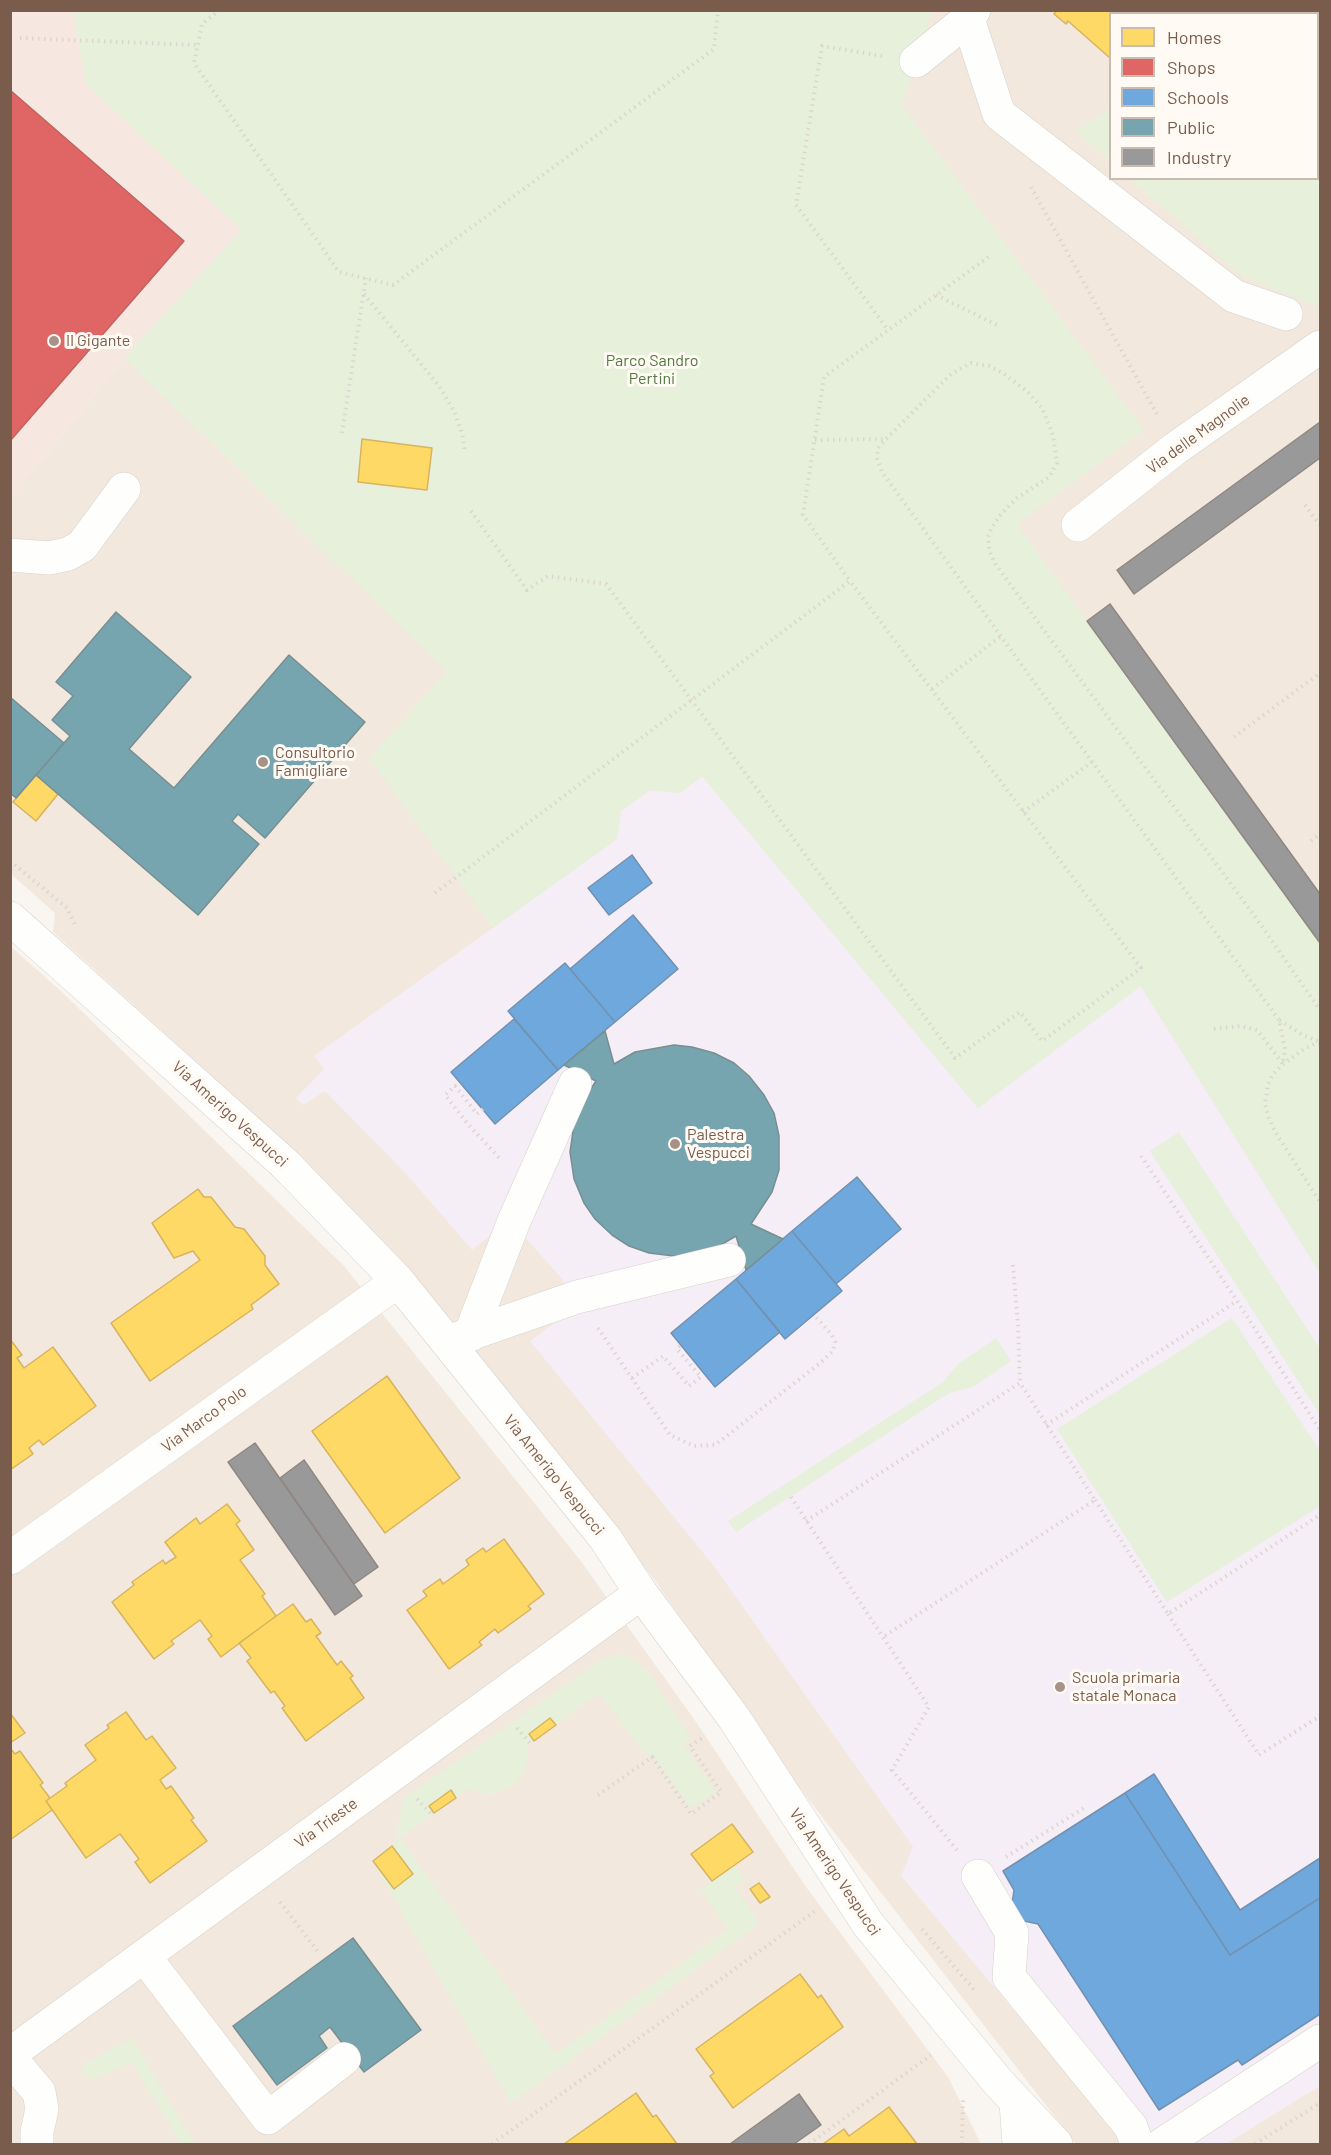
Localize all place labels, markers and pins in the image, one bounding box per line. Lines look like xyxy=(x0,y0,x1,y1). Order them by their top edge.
place label: Il Gigante xyxy=(66,331,130,351)
marker: Il Gigante xyxy=(47,334,61,348)
place label: Consultorio Famigliare xyxy=(275,743,355,781)
marker: Consultorio Famigliare xyxy=(256,755,270,769)
place label: Palestra Vespucci xyxy=(687,1125,750,1163)
marker: Palestra Vespucci xyxy=(668,1137,682,1151)
place label: Scuola primaria statale Monaca xyxy=(1072,1668,1180,1706)
marker: Scuola primaria statale Monaca xyxy=(1053,1680,1067,1694)

